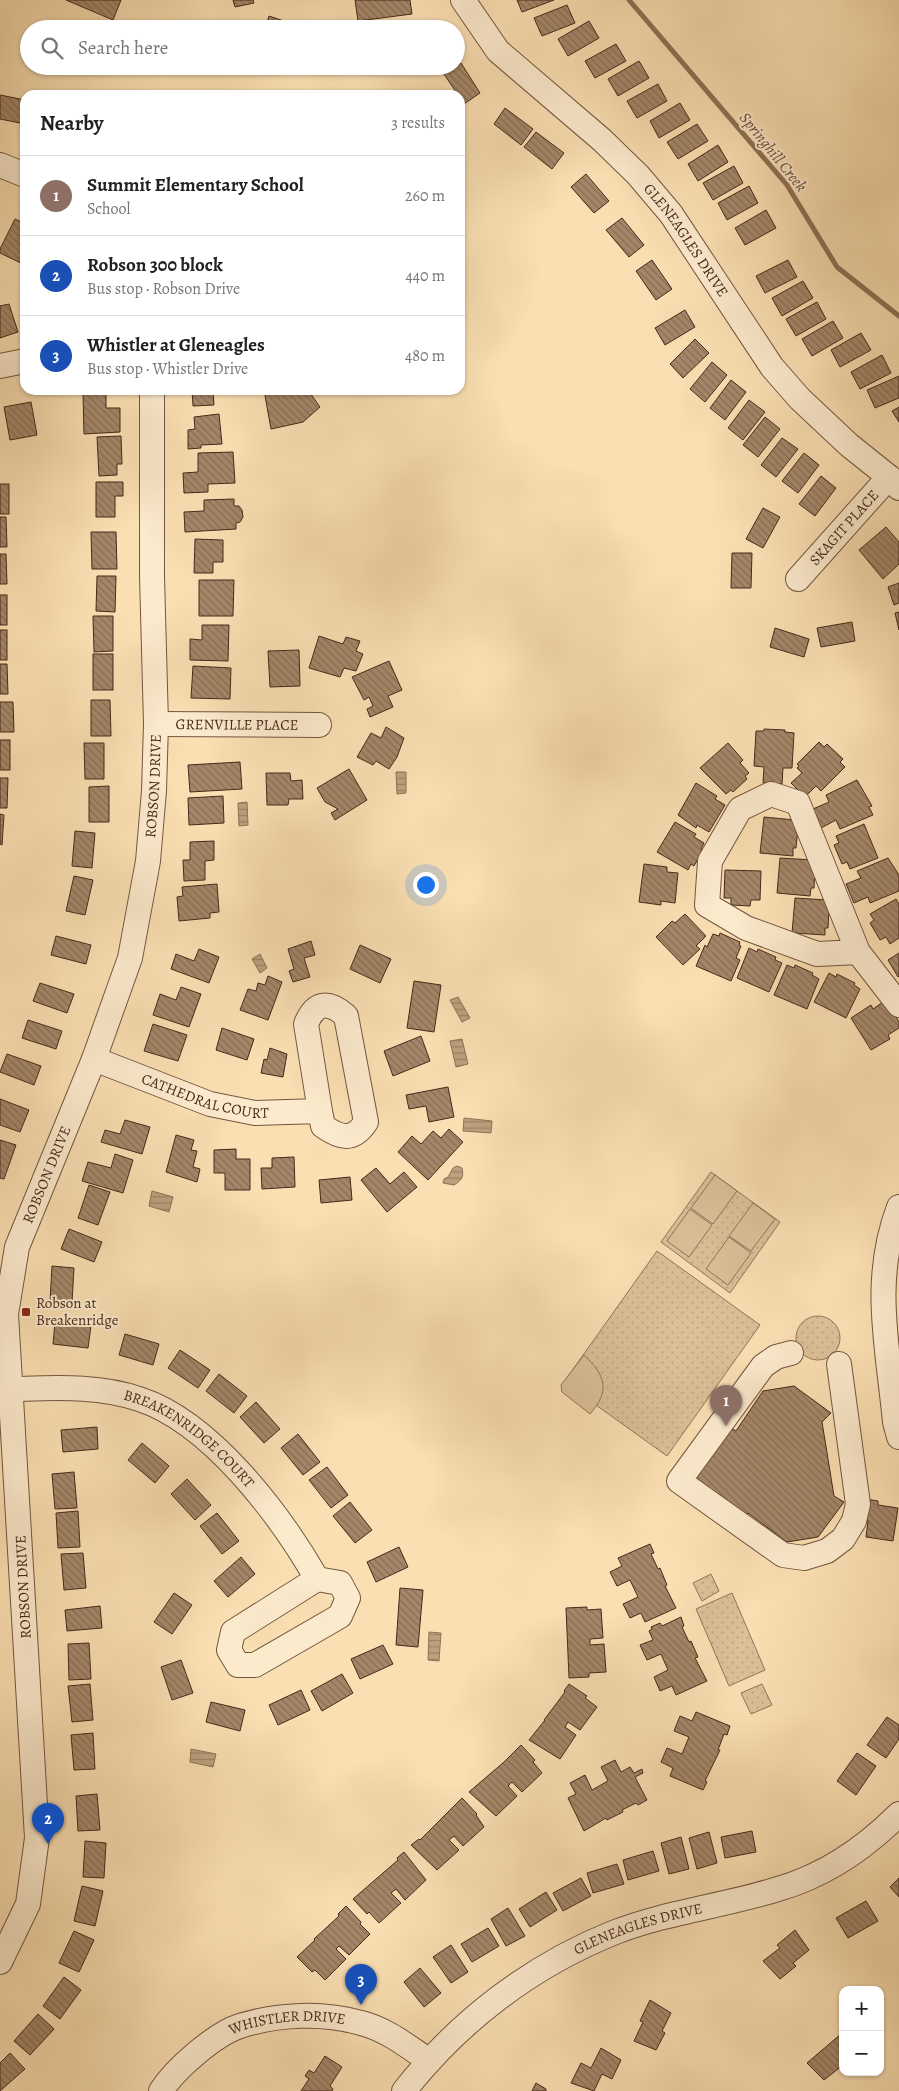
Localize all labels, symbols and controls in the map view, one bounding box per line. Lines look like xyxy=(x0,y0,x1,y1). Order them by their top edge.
search box xyxy=(20,20,465,75)
icon: search xyxy=(38,34,66,62)
text: Search here xyxy=(78,35,168,61)
water label: Springhill Creek xyxy=(734,108,812,196)
text: Nearby xyxy=(40,109,103,137)
text: 3 results xyxy=(391,112,445,134)
text: Summit Elementary School xyxy=(87,172,304,198)
street label: GLENEAGLES DRIVE xyxy=(639,179,733,301)
text: 1 xyxy=(53,185,59,207)
text: 260 m xyxy=(405,185,445,207)
text: School xyxy=(87,198,130,220)
text: Robson 300 block xyxy=(87,252,223,278)
text: 2 xyxy=(52,265,60,287)
text: 440 m xyxy=(405,265,445,287)
text: Bus stop · Robson Drive xyxy=(87,278,240,300)
text: Whistler at Gleneagles xyxy=(87,332,265,358)
text: 3 xyxy=(53,345,59,367)
text: 480 m xyxy=(405,345,445,367)
text: Bus stop · Whistler Drive xyxy=(87,358,248,380)
street label: SKAGIT PLACE xyxy=(805,485,883,570)
street label: GRENVILLE PLACE xyxy=(175,714,299,735)
street label: ROBSON DRIVE xyxy=(140,734,166,839)
your location xyxy=(413,872,439,898)
street label: CATHEDRAL COURT xyxy=(139,1068,270,1123)
street label: ROBSON DRIVE xyxy=(18,1123,76,1226)
place label: Robson at Breakenridge xyxy=(36,1293,119,1330)
marker: Robson at Breakenridge xyxy=(20,1306,32,1318)
street label: BREAKENRIDGE COURT xyxy=(121,1385,260,1492)
pin: 1 xyxy=(710,1385,742,1426)
street label: ROBSON DRIVE xyxy=(10,1535,36,1639)
pin: 2 xyxy=(32,1803,64,1844)
street label: GLENEAGLES DRIVE xyxy=(570,1898,704,1959)
pin: 3 xyxy=(345,1964,377,2005)
map controls xyxy=(839,1986,884,2076)
button: + xyxy=(839,1986,884,2031)
street label: WHISTLER DRIVE xyxy=(225,2006,347,2040)
button: − xyxy=(839,2031,884,2076)

